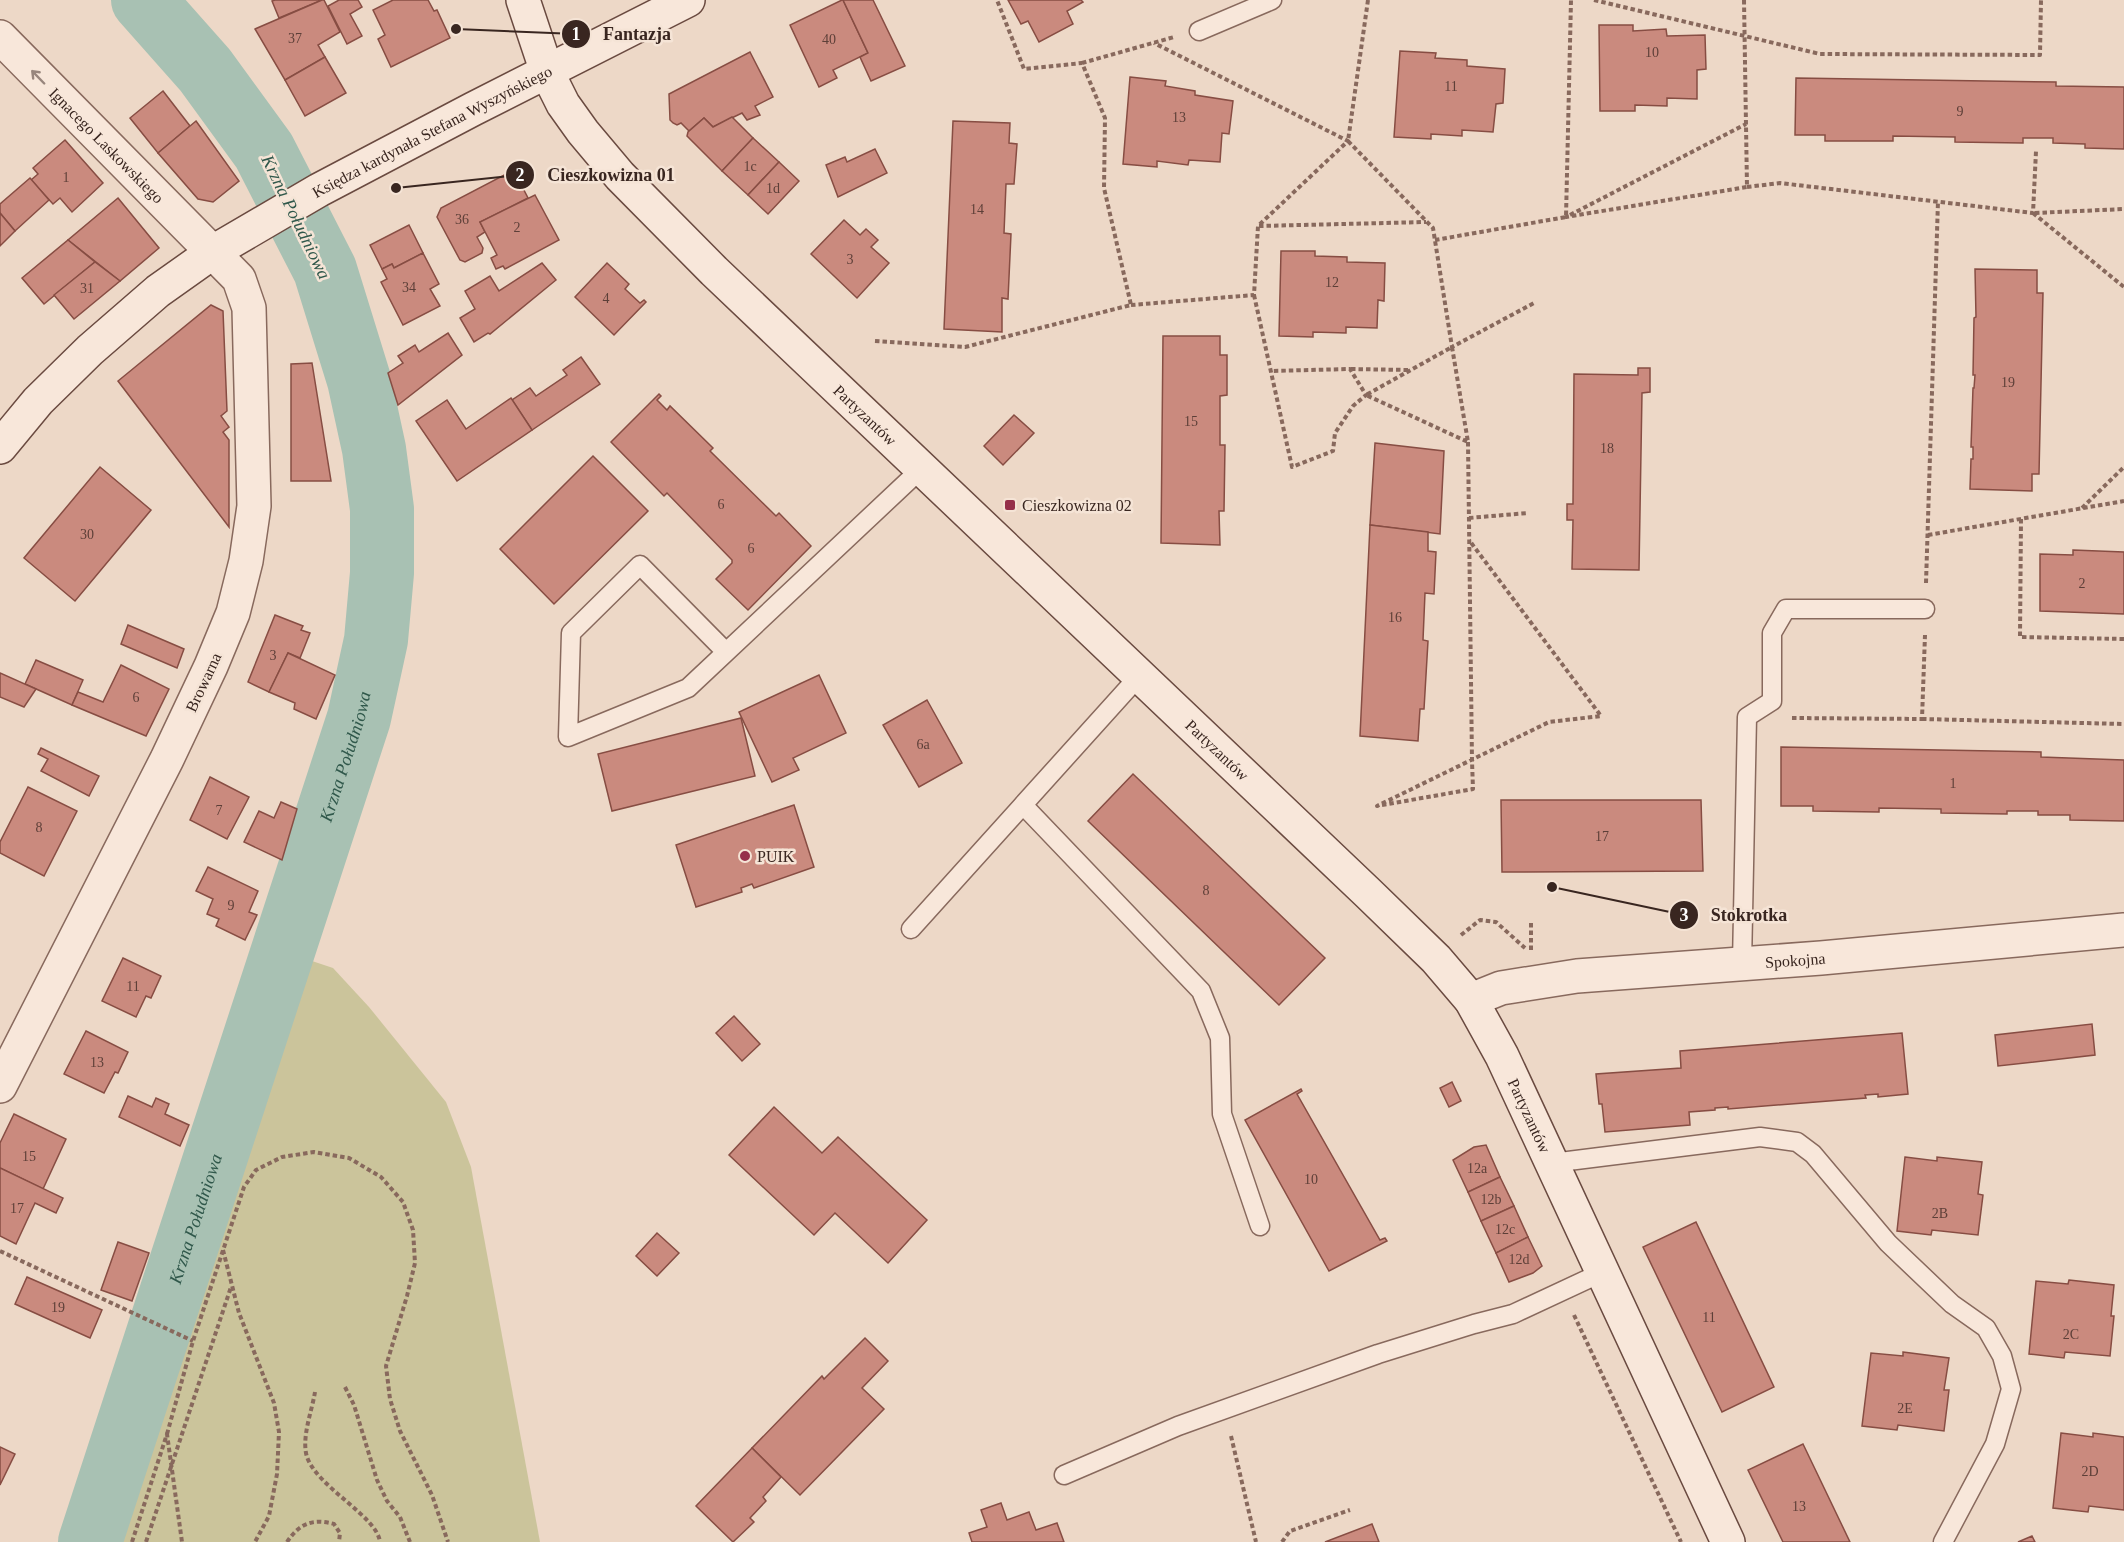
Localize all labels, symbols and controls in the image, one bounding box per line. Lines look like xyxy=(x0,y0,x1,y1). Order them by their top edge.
callout: Fantazja xyxy=(561,16,683,52)
text: 1 xyxy=(572,24,581,44)
text: Fantazja xyxy=(603,24,671,44)
house number: 37 xyxy=(288,31,302,46)
house number: 40 xyxy=(822,32,836,47)
house number: 10 xyxy=(1645,45,1659,60)
street label: Księdza kardynała Stefana Wyszyńskiego xyxy=(309,62,555,201)
one-way arrow xyxy=(31,69,46,84)
house number: 11 xyxy=(1444,79,1458,94)
street label: Ignacego Laskowskiego xyxy=(46,84,167,207)
house number: 9 xyxy=(1957,104,1964,119)
house number: 13 xyxy=(1172,110,1186,125)
water label: Krzna Południowa xyxy=(257,151,335,282)
callout: Cieszkowizna 01 xyxy=(505,157,687,193)
house number: 1c xyxy=(743,159,757,174)
text: 2 xyxy=(516,165,525,185)
text: Cieszkowizna 01 xyxy=(547,165,675,185)
house number: 1 xyxy=(63,170,70,185)
house number: 1d xyxy=(766,181,780,196)
house number: 14 xyxy=(970,202,984,217)
house number: 36 xyxy=(455,212,469,227)
house number: 2 xyxy=(514,220,521,235)
house number: 3 xyxy=(847,252,854,267)
house number: 12 xyxy=(1325,275,1339,290)
house number: 34 xyxy=(402,280,416,295)
house number: 31 xyxy=(80,281,94,296)
house number: 4 xyxy=(603,291,610,306)
house number: 19 xyxy=(2001,375,2015,390)
street label: Partyzantów xyxy=(830,382,900,449)
house number: 15 xyxy=(1184,414,1198,429)
house number: 18 xyxy=(1600,441,1614,456)
house number: 6 xyxy=(718,497,725,512)
place label: Cieszkowizna 02 xyxy=(1022,497,1132,514)
marker: Cieszkowizna 02 xyxy=(1003,498,1017,512)
house number: 30 xyxy=(80,527,94,542)
house number: 6 xyxy=(748,541,755,556)
house number: 2 xyxy=(2079,576,2086,591)
house number: 16 xyxy=(1388,610,1402,625)
house number: 3 xyxy=(270,648,277,663)
street label: Browarna xyxy=(182,650,224,714)
water label: Krzna Południowa xyxy=(315,689,375,825)
house number: 6 xyxy=(133,690,140,705)
street label: Partyzantów xyxy=(1182,716,1252,784)
house number: 6a xyxy=(916,737,930,752)
house number: 1 xyxy=(1950,776,1957,791)
house number: 7 xyxy=(216,803,223,818)
house number: 8 xyxy=(36,820,43,835)
house number: 17 xyxy=(1595,829,1609,844)
place label: PUIK xyxy=(757,848,795,865)
marker: PUIK xyxy=(738,849,752,863)
house number: 8 xyxy=(1203,883,1210,898)
callout: Stokrotka xyxy=(1669,897,1799,933)
house number: 9 xyxy=(228,898,235,913)
text: 3 xyxy=(1680,905,1689,925)
text: Stokrotka xyxy=(1711,905,1787,925)
street label: Spokojna xyxy=(1764,950,1826,971)
house number: 11 xyxy=(126,979,140,994)
house number: 13 xyxy=(90,1055,104,1070)
street label: Partyzantów xyxy=(1505,1076,1554,1156)
house number: 15 xyxy=(22,1149,36,1164)
water label: Krzna Południowa xyxy=(165,1151,226,1287)
house number: 12a xyxy=(1467,1161,1488,1176)
house number: 10 xyxy=(1304,1172,1318,1187)
house number: 12b xyxy=(1481,1192,1502,1207)
house number: 17 xyxy=(10,1201,24,1216)
house number: 2B xyxy=(1932,1206,1948,1221)
house number: 12c xyxy=(1495,1222,1515,1237)
house number: 12d xyxy=(1509,1252,1530,1267)
house number: 19 xyxy=(51,1300,65,1315)
house number: 11 xyxy=(1702,1310,1716,1325)
house number: 2C xyxy=(2063,1327,2079,1342)
house number: 2E xyxy=(1897,1401,1913,1416)
house number: 2D xyxy=(2081,1464,2099,1479)
house number: 13 xyxy=(1792,1499,1806,1514)

